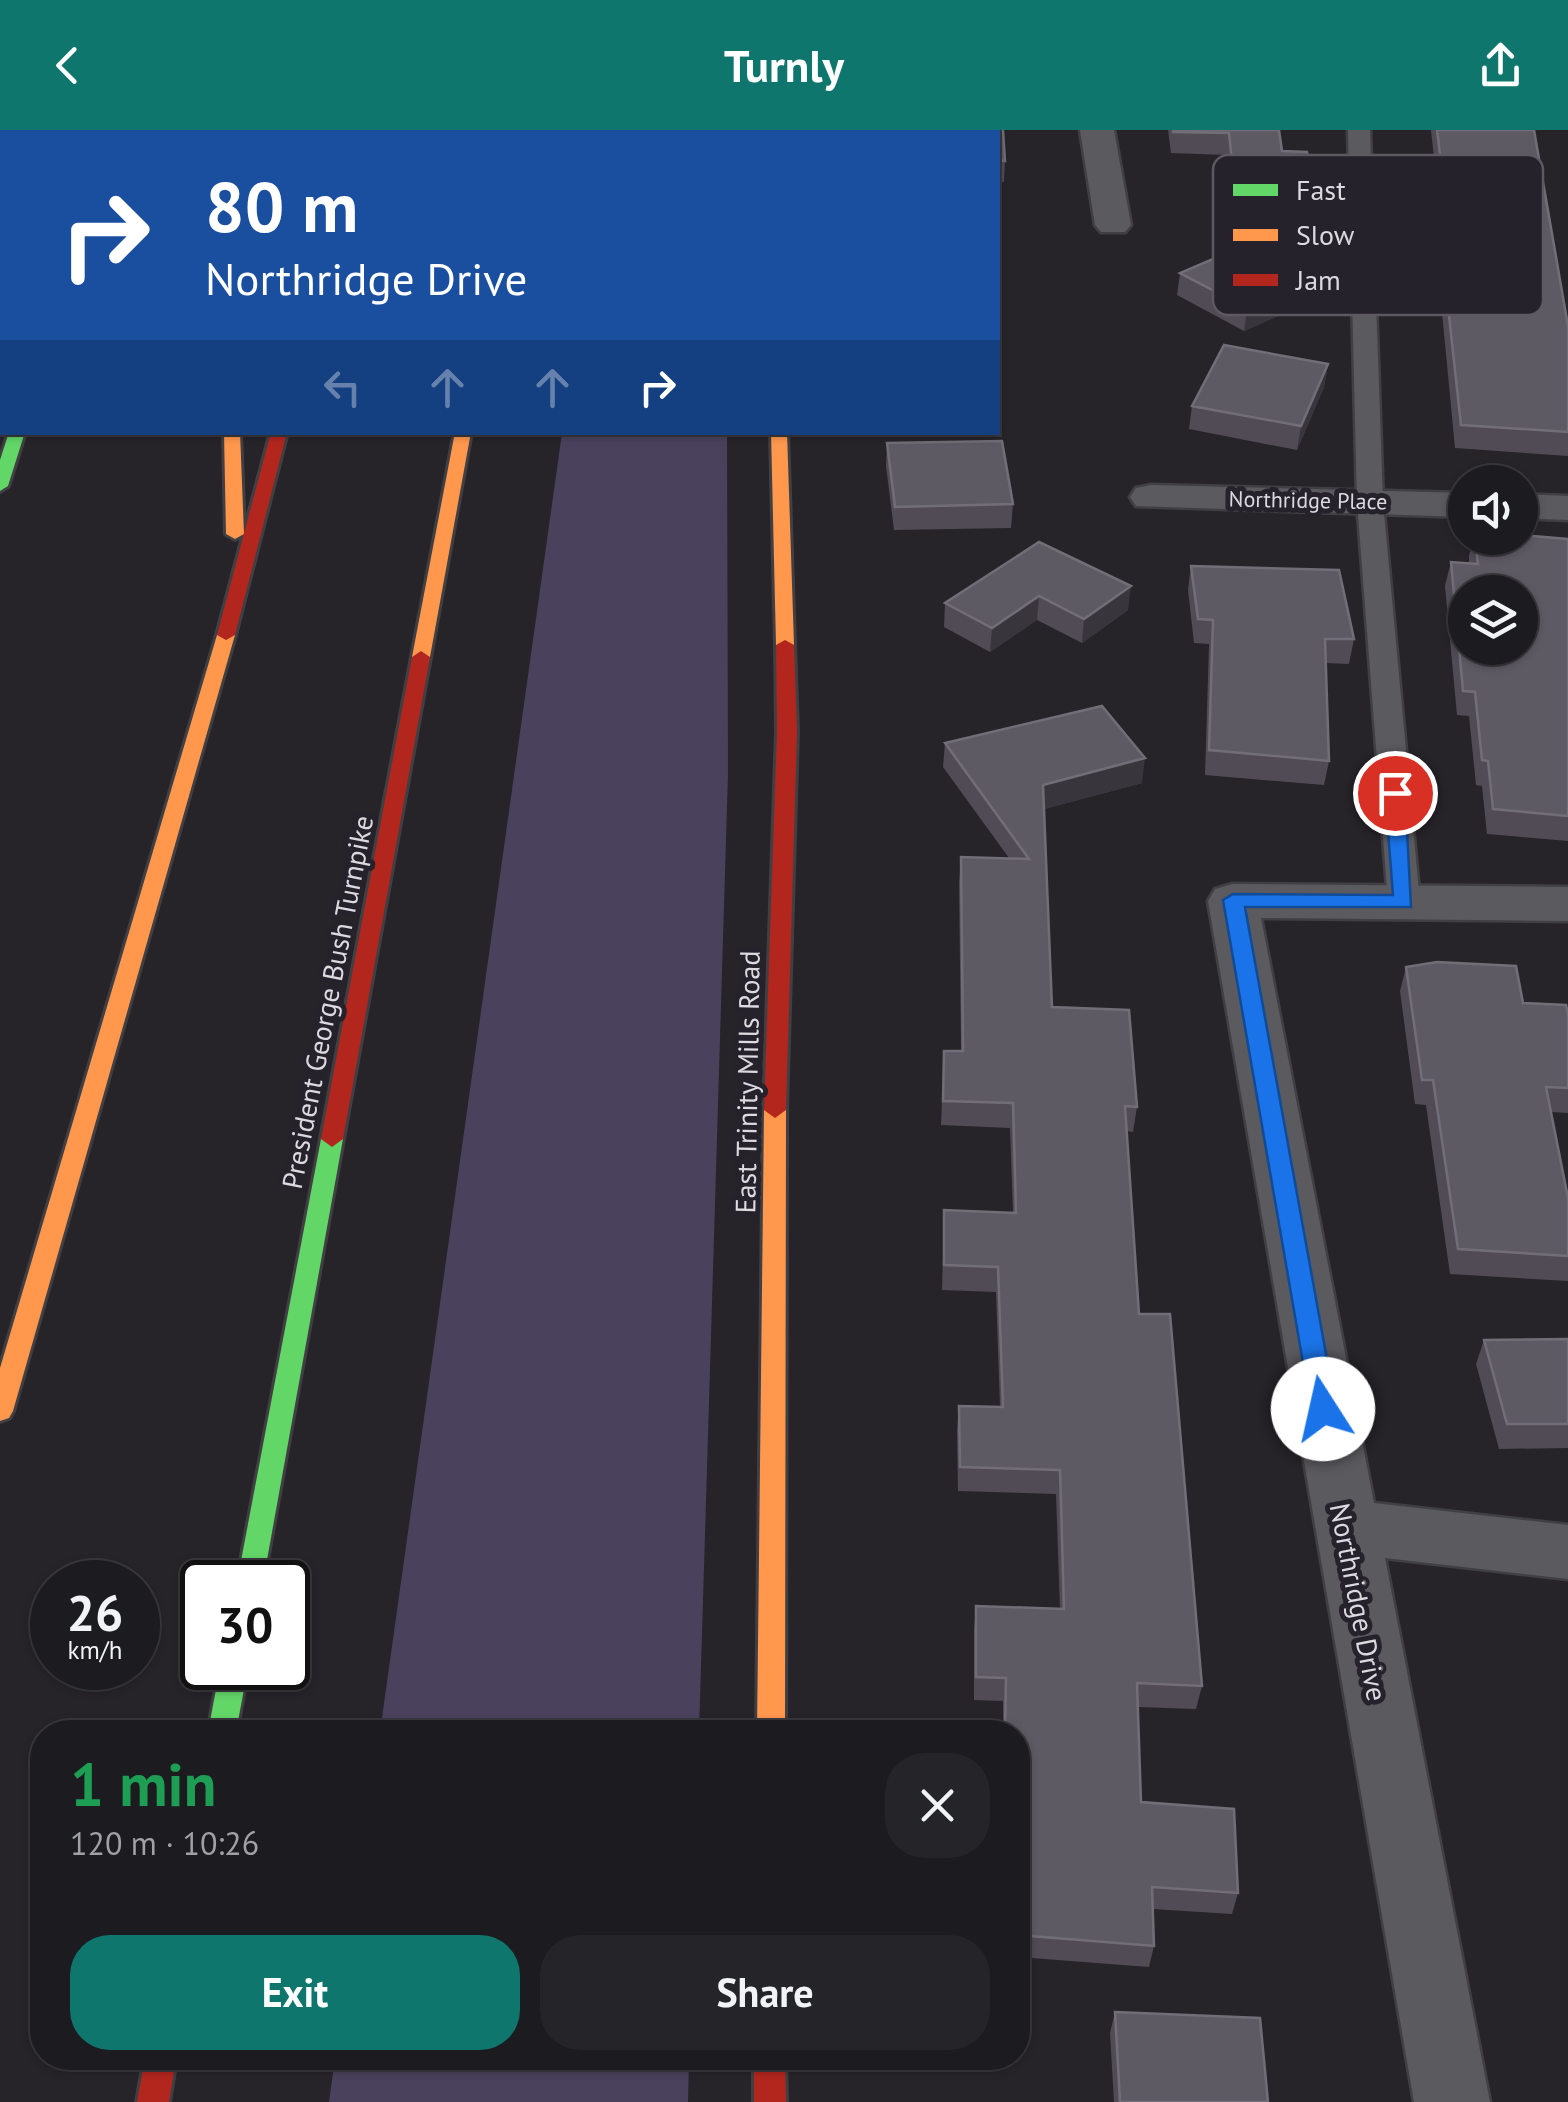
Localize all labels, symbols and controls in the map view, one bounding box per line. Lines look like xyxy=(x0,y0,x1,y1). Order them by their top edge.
text: Turnly xyxy=(724,36,844,94)
icon: back xyxy=(40,38,95,93)
icon: share xyxy=(1473,38,1528,93)
legend xyxy=(1213,155,1543,315)
text: 80 m xyxy=(205,161,358,251)
icon: right xyxy=(40,170,170,300)
text: Fast xyxy=(1296,171,1346,208)
text: Slow xyxy=(1296,216,1355,253)
text: Northridge Drive xyxy=(205,249,527,307)
text: Jam xyxy=(1295,261,1341,298)
icon: left xyxy=(315,360,370,415)
icon: ahead xyxy=(420,360,475,415)
icon: ahead xyxy=(525,360,580,415)
icon: right xyxy=(630,360,685,415)
map controls xyxy=(1448,465,1538,665)
button: sound xyxy=(1448,465,1538,555)
street label: Northridge Place xyxy=(1228,485,1388,515)
button: layers xyxy=(1448,575,1538,665)
pin xyxy=(1353,751,1438,836)
icon: arrive xyxy=(1368,766,1423,821)
street label: President George Bush Turnpike xyxy=(273,812,381,1192)
street label: East Trinity Mills Road xyxy=(726,950,768,1214)
position arrow xyxy=(1271,1357,1375,1461)
street label: Northridge Drive xyxy=(1322,1500,1396,1704)
speed limit sign: 30 xyxy=(180,1560,310,1690)
text: 26 xyxy=(67,1580,123,1645)
text: km/h xyxy=(68,1634,122,1666)
text: 1 min xyxy=(70,1745,216,1823)
button: close xyxy=(885,1753,990,1858)
text: 120 m · 10:26 xyxy=(70,1822,259,1864)
button: Exit xyxy=(70,1935,520,2050)
button: Share xyxy=(540,1935,990,2050)

